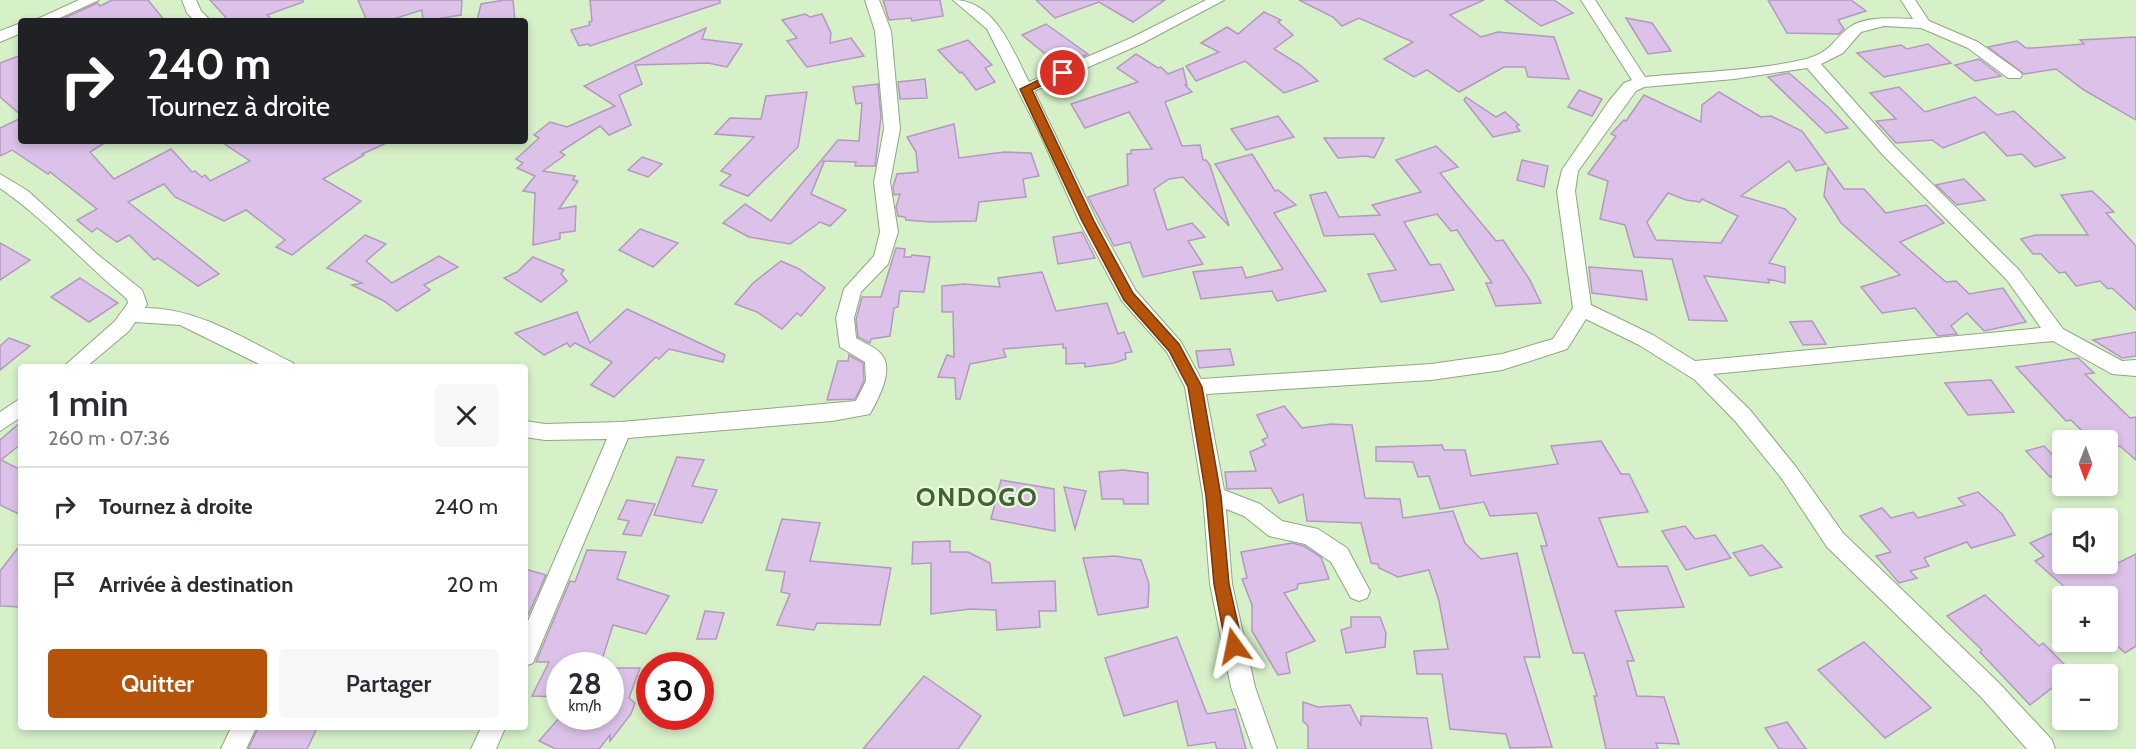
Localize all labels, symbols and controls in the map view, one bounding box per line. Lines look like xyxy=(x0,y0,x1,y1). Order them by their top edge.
text: 240 m xyxy=(147,38,271,90)
icon: right xyxy=(48,42,126,120)
pin xyxy=(1037,47,1088,98)
icon: arrive xyxy=(1046,56,1079,89)
text: Tournez à droite xyxy=(147,90,330,123)
text: 1 min xyxy=(48,381,128,425)
button: close xyxy=(435,384,498,447)
text: 260 m · 07:36 xyxy=(48,426,170,450)
north arrow xyxy=(2052,430,2118,496)
map controls xyxy=(2052,430,2118,730)
district label: ONDOGO xyxy=(916,481,1038,513)
icon: right xyxy=(48,490,81,523)
text: Tournez à droite xyxy=(99,493,253,520)
text: 240 m xyxy=(434,493,498,520)
button: sound xyxy=(2052,508,2118,574)
icon: arrive xyxy=(48,568,81,601)
text: Arrivée à destination xyxy=(99,571,293,598)
text: 20 m xyxy=(447,571,498,598)
button: + xyxy=(2052,586,2118,652)
position arrow xyxy=(1202,614,1266,678)
button: Quitter xyxy=(48,649,267,718)
button: Partager xyxy=(279,649,498,718)
speed limit sign: 30 xyxy=(636,652,714,730)
button: − xyxy=(2052,664,2118,730)
text: 28 xyxy=(568,665,602,702)
text: km/h xyxy=(569,697,601,715)

